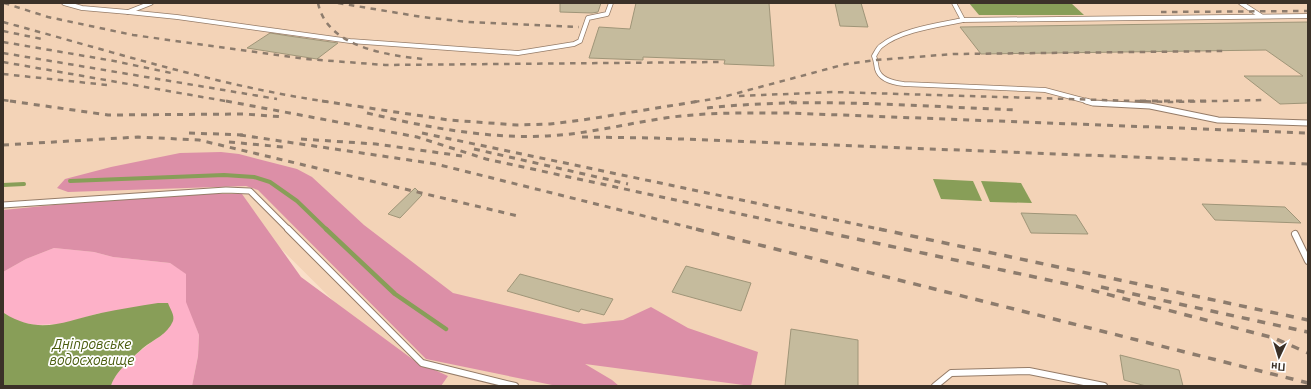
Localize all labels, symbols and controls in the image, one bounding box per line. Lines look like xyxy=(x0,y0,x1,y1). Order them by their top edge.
water label: Дніпровське водосховище xyxy=(50,336,134,368)
north arrow xyxy=(1259,337,1299,377)
text: Пн xyxy=(1271,360,1286,373)

